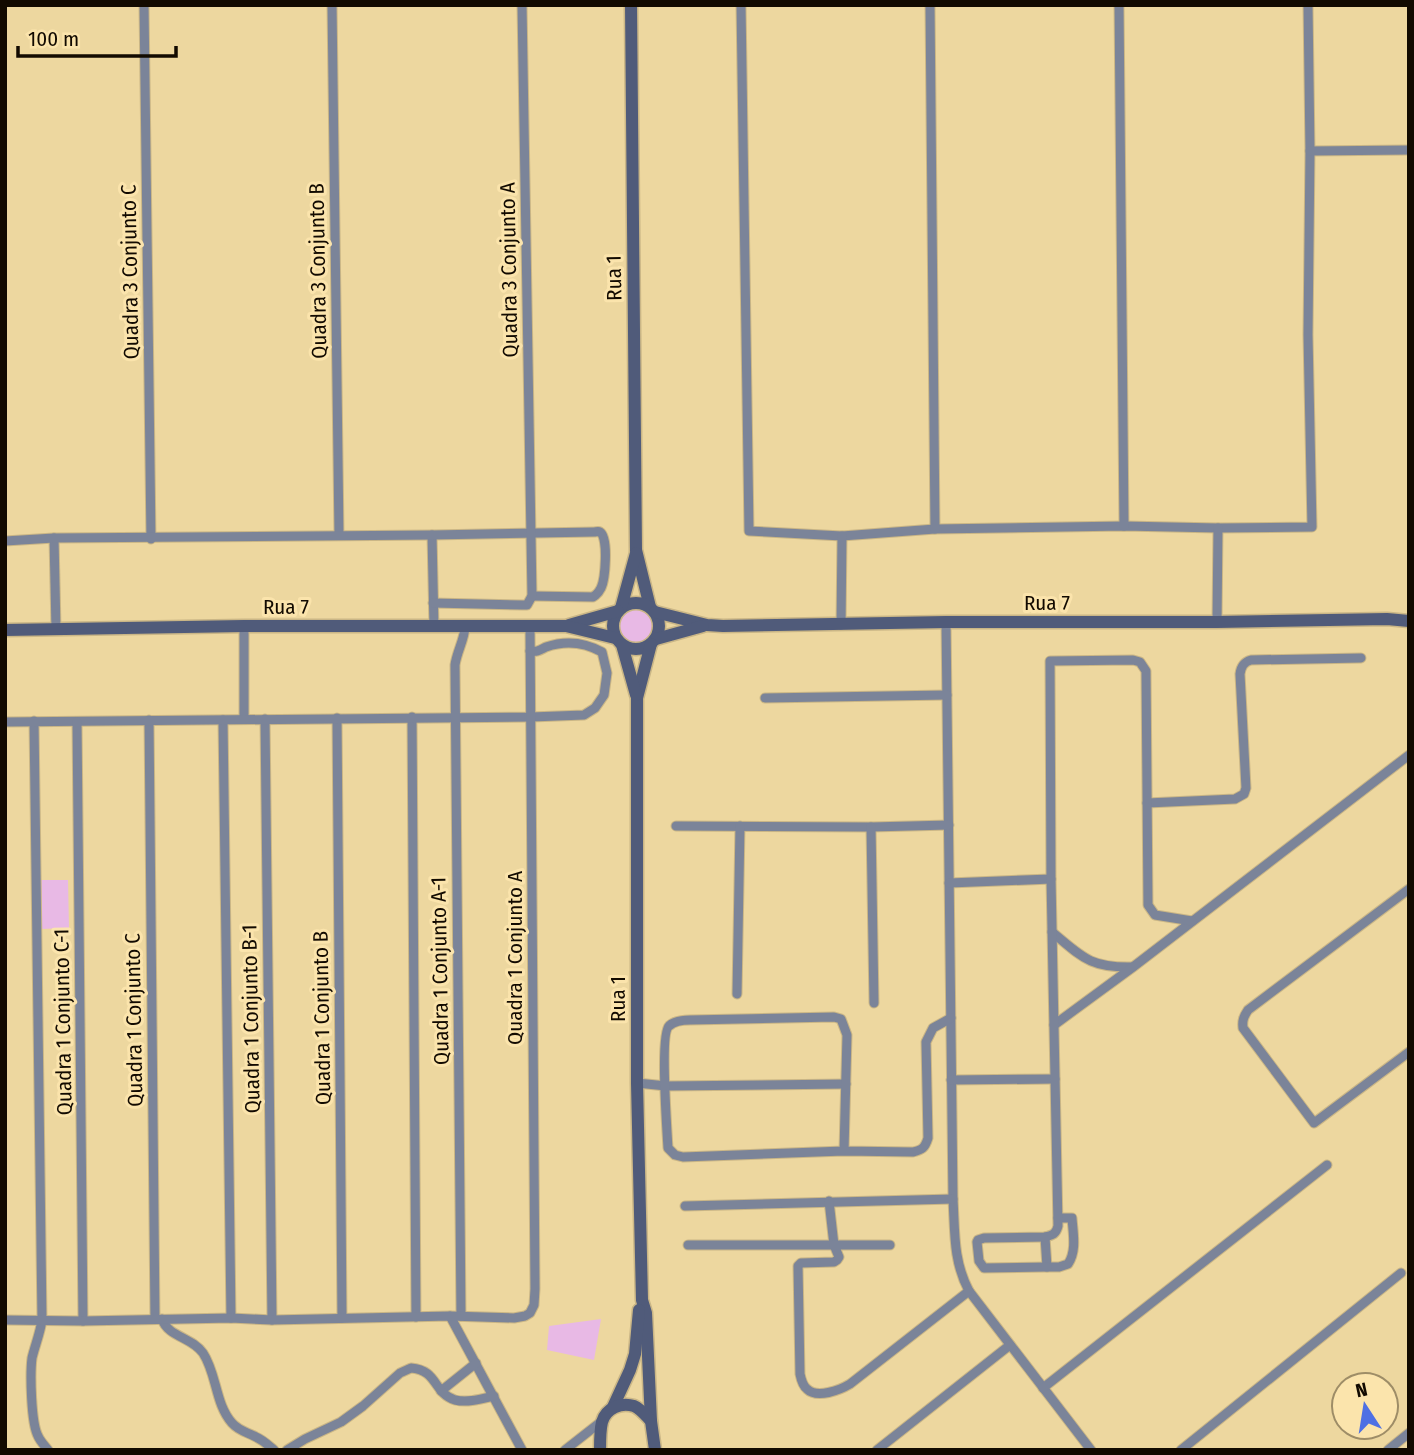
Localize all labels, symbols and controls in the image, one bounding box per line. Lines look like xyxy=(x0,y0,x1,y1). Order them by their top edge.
scale bar xyxy=(18,14,175,58)
text: 100 m xyxy=(28,26,79,52)
street label: Quadra 3 Conjunto A xyxy=(494,182,524,358)
street label: Quadra 3 Conjunto B xyxy=(303,183,333,359)
street label: Quadra 3 Conjunto C xyxy=(115,184,145,360)
street label: Rua 1 xyxy=(601,255,627,301)
street label: Rua 7 xyxy=(1024,590,1070,616)
street label: Rua 7 xyxy=(263,594,309,620)
street label: Quadra 1 Conjunto A xyxy=(502,871,528,1045)
street label: Quadra 1 Conjunto A-1 xyxy=(425,877,455,1065)
street label: Quadra 1 Conjunto B-1 xyxy=(236,924,266,1114)
street label: Quadra 1 Conjunto C-1 xyxy=(48,928,78,1116)
street label: Quadra 1 Conjunto B xyxy=(307,931,337,1105)
street label: Quadra 1 Conjunto C xyxy=(119,933,149,1107)
street label: Rua 1 xyxy=(605,976,631,1022)
north arrow xyxy=(1330,1371,1400,1441)
text: N xyxy=(1354,1377,1370,1402)

